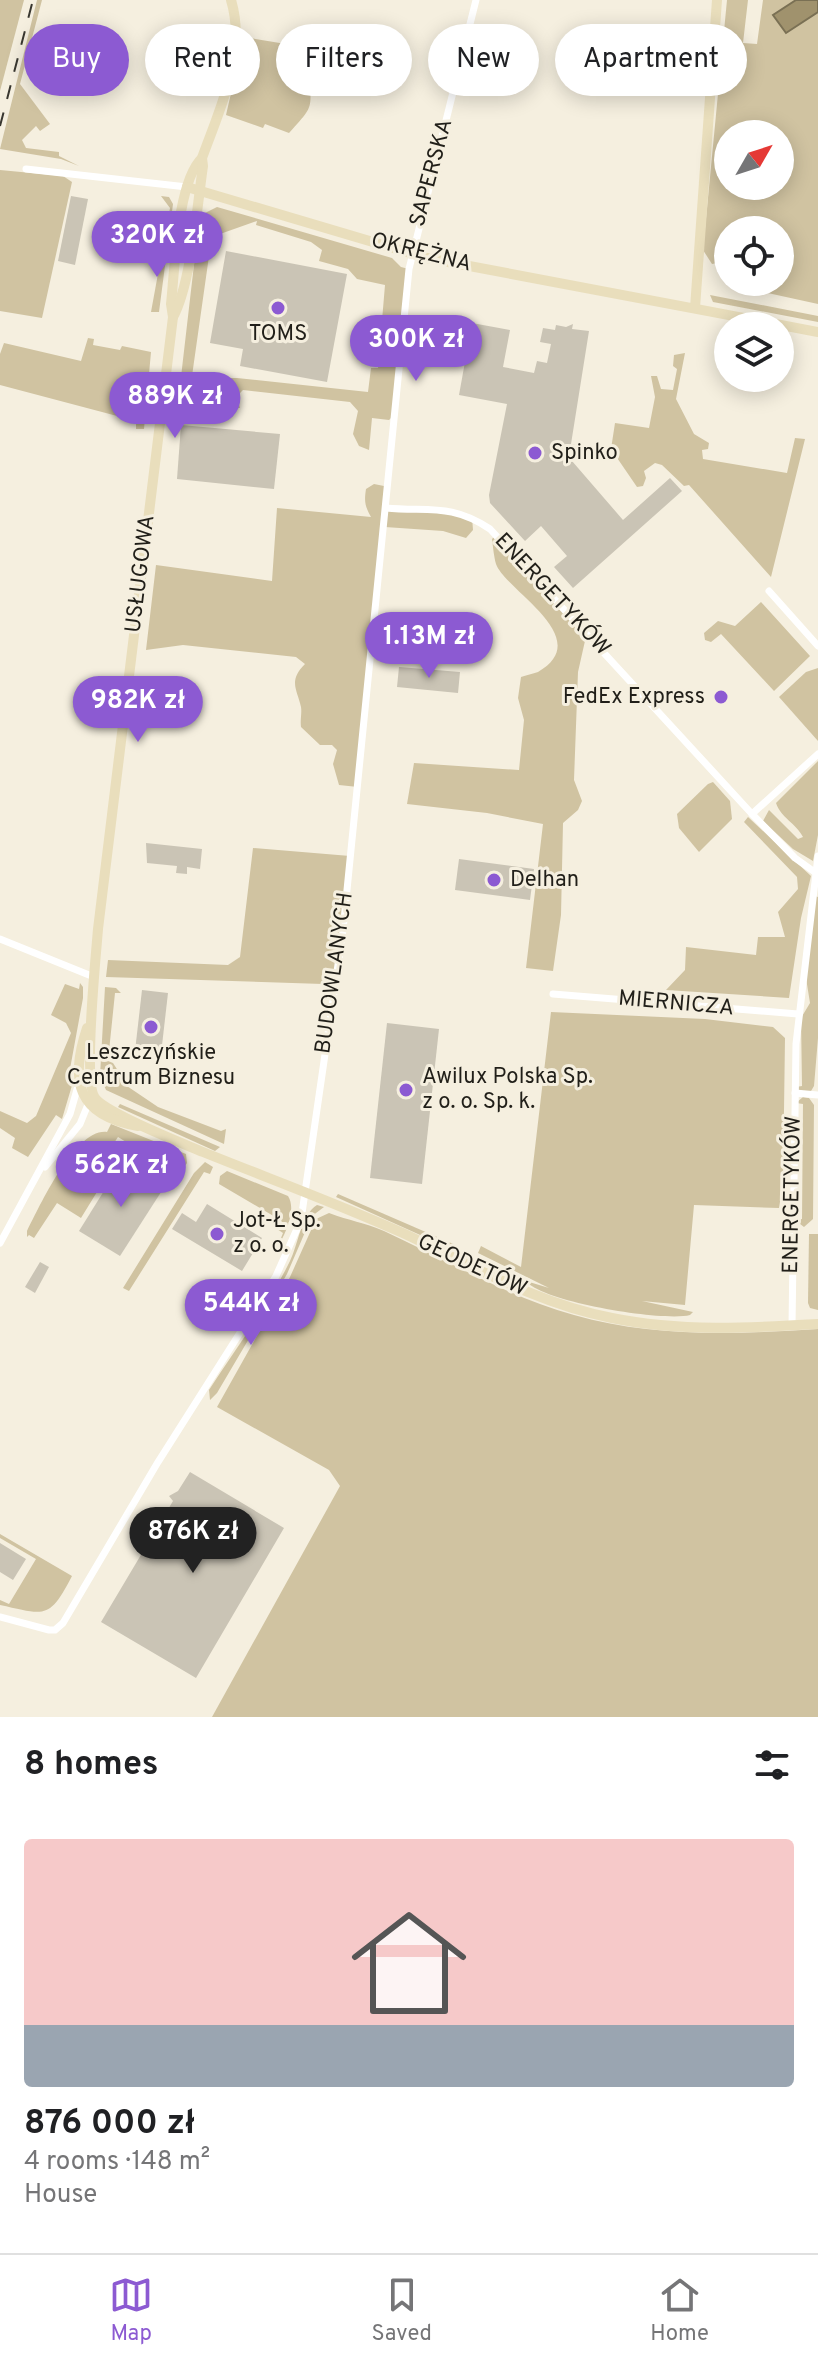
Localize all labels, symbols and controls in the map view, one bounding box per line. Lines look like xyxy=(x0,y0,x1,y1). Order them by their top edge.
chip: Buy xyxy=(24,24,129,96)
chip: Rent xyxy=(145,24,260,96)
chip: Filters xyxy=(276,24,412,96)
chip: New xyxy=(428,24,539,96)
chip: Apartment xyxy=(555,24,747,96)
street label: SAPERSKA xyxy=(405,116,459,230)
north arrow xyxy=(714,120,794,200)
map controls xyxy=(714,120,794,392)
pin: 320K zł xyxy=(83,211,231,279)
button: locate xyxy=(714,216,794,296)
text: 320K zł xyxy=(110,220,204,253)
street label: OKRĘŻNA xyxy=(368,226,475,279)
marker: TOMS xyxy=(269,299,287,317)
button: layers xyxy=(714,312,794,392)
pin: 300K zł xyxy=(342,315,490,383)
place label: TOMS xyxy=(249,321,307,348)
text: 300K zł xyxy=(368,324,464,357)
pin: 889K zł xyxy=(101,372,249,440)
text: 889K zł xyxy=(127,381,223,414)
place label: Spinko xyxy=(551,440,618,467)
marker: Spinko xyxy=(526,444,544,462)
street label: USŁUGOWA xyxy=(120,514,162,634)
street label: ENERGETYKÓW xyxy=(488,526,618,662)
pin: 1.13M zł xyxy=(346,612,512,680)
text: 1.13M zł xyxy=(383,621,475,654)
pin: 982K zł xyxy=(64,676,212,744)
place label: FedEx Express xyxy=(563,684,705,711)
text: 982K zł xyxy=(91,685,185,718)
marker: FedEx Express xyxy=(712,688,730,706)
place label: Delhan xyxy=(510,867,579,894)
marker: Delhan xyxy=(485,871,503,889)
street label: BUDOWLANYCH xyxy=(310,890,360,1056)
street label: MIERNICZA xyxy=(617,985,735,1023)
marker: Leszczyńskie Centrum Biznesu xyxy=(142,1018,160,1036)
place label: Leszczyńskie Centrum Biznesu xyxy=(67,1040,235,1092)
place label: Awilux Polska Sp. z o. o. Sp. k. xyxy=(422,1064,593,1116)
marker: Awilux Polska Sp. z o. o. Sp. k. xyxy=(397,1081,415,1099)
street label: ENERGETYKÓW xyxy=(775,1116,808,1274)
pin: 562K zł xyxy=(47,1141,195,1209)
text: 562K zł xyxy=(74,1150,168,1183)
place label: Jot-Ł Sp. z o. o. xyxy=(233,1208,321,1260)
marker: Jot-Ł Sp. z o. o. xyxy=(208,1225,226,1243)
street label: GEODETÓW xyxy=(413,1226,532,1303)
pin: 544K zł xyxy=(177,1279,325,1347)
text: 544K zł xyxy=(203,1288,299,1321)
pin: 876K zł xyxy=(119,1507,267,1575)
text: 876K zł xyxy=(147,1516,239,1549)
icon: filters xyxy=(750,1743,794,1787)
text: 8 homes xyxy=(24,1744,158,1787)
icon: home xyxy=(337,1891,481,2035)
text: 876 000 zł xyxy=(24,2103,195,2146)
text: 4 rooms · 148 m² xyxy=(24,2146,210,2179)
text: House xyxy=(24,2179,97,2212)
tab: Map xyxy=(109,2273,153,2348)
tab: Saved xyxy=(372,2273,432,2348)
tab: Home xyxy=(650,2273,709,2348)

